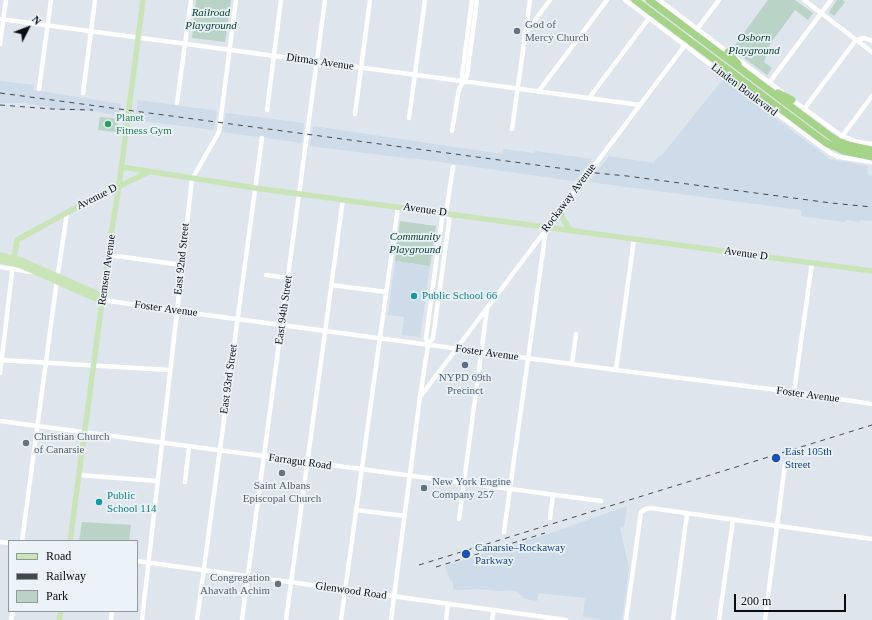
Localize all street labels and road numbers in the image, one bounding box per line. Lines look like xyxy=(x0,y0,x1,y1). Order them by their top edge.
street label: Ditmas Avenue xyxy=(285,51,355,73)
street label: Linden Boulevard xyxy=(708,61,780,119)
street label: Rockaway Avenue xyxy=(539,161,599,235)
street label: Avenue D xyxy=(74,181,120,213)
street label: Avenue D xyxy=(402,200,448,220)
street label: East 92nd Street xyxy=(172,222,192,296)
street label: Remsen Avenue xyxy=(95,234,119,306)
street label: Avenue D xyxy=(723,244,769,264)
street label: East 94th Street xyxy=(273,275,295,345)
street label: Foster Avenue xyxy=(134,298,198,320)
street label: Foster Avenue xyxy=(455,342,519,364)
street label: East 93rd Street xyxy=(218,343,240,415)
street label: Foster Avenue xyxy=(776,384,840,406)
street label: Farragut Road xyxy=(268,451,332,473)
street label: Glenwood Road xyxy=(315,579,387,603)

